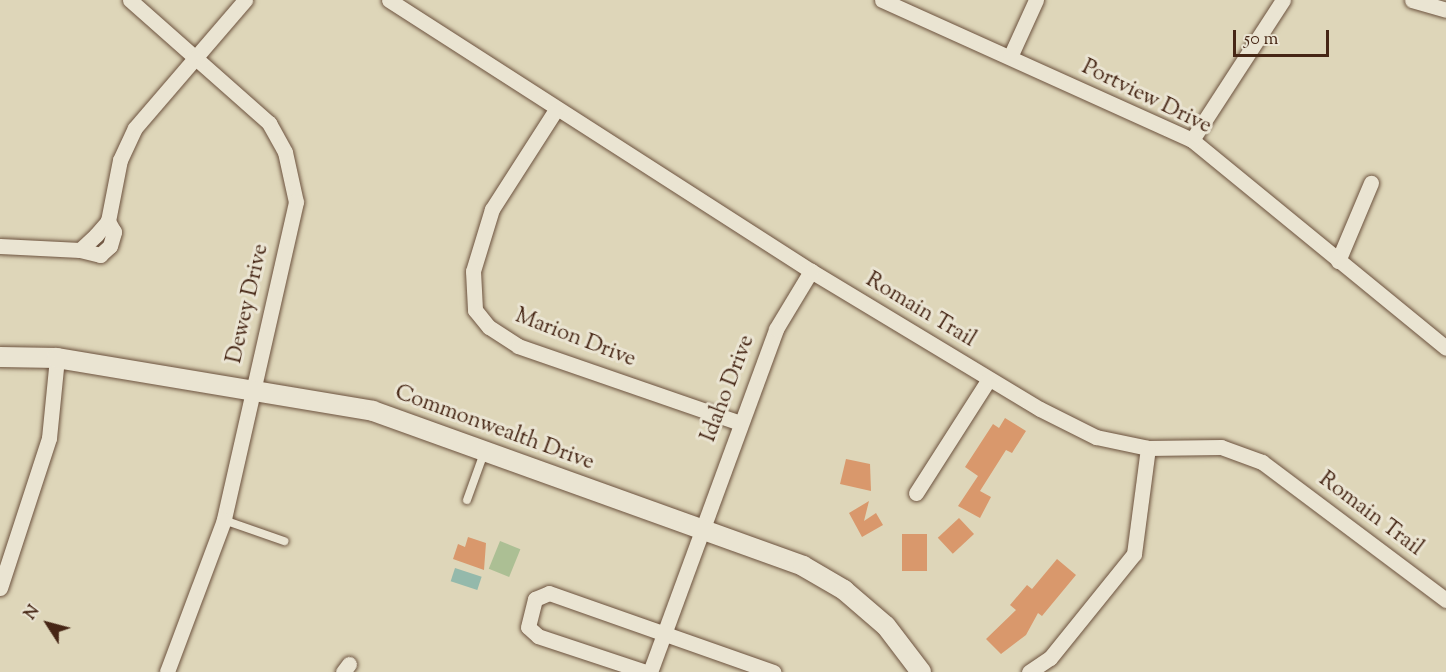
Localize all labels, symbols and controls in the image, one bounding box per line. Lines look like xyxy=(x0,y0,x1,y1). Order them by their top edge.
scale bar xyxy=(1236,18,1332,56)
text: 50 m xyxy=(1244,27,1278,53)
street label: Portview Drive xyxy=(1077,55,1215,141)
street label: Dewey Drive xyxy=(222,242,276,366)
street label: Romain Trail xyxy=(860,268,980,354)
street label: Marion Drive xyxy=(511,304,639,374)
street label: Idaho Drive xyxy=(697,332,761,446)
street label: Commonwealth Drive xyxy=(391,381,597,477)
street label: Romain Trail xyxy=(1313,467,1427,563)
north arrow xyxy=(18,594,78,654)
text: N xyxy=(20,601,46,625)

